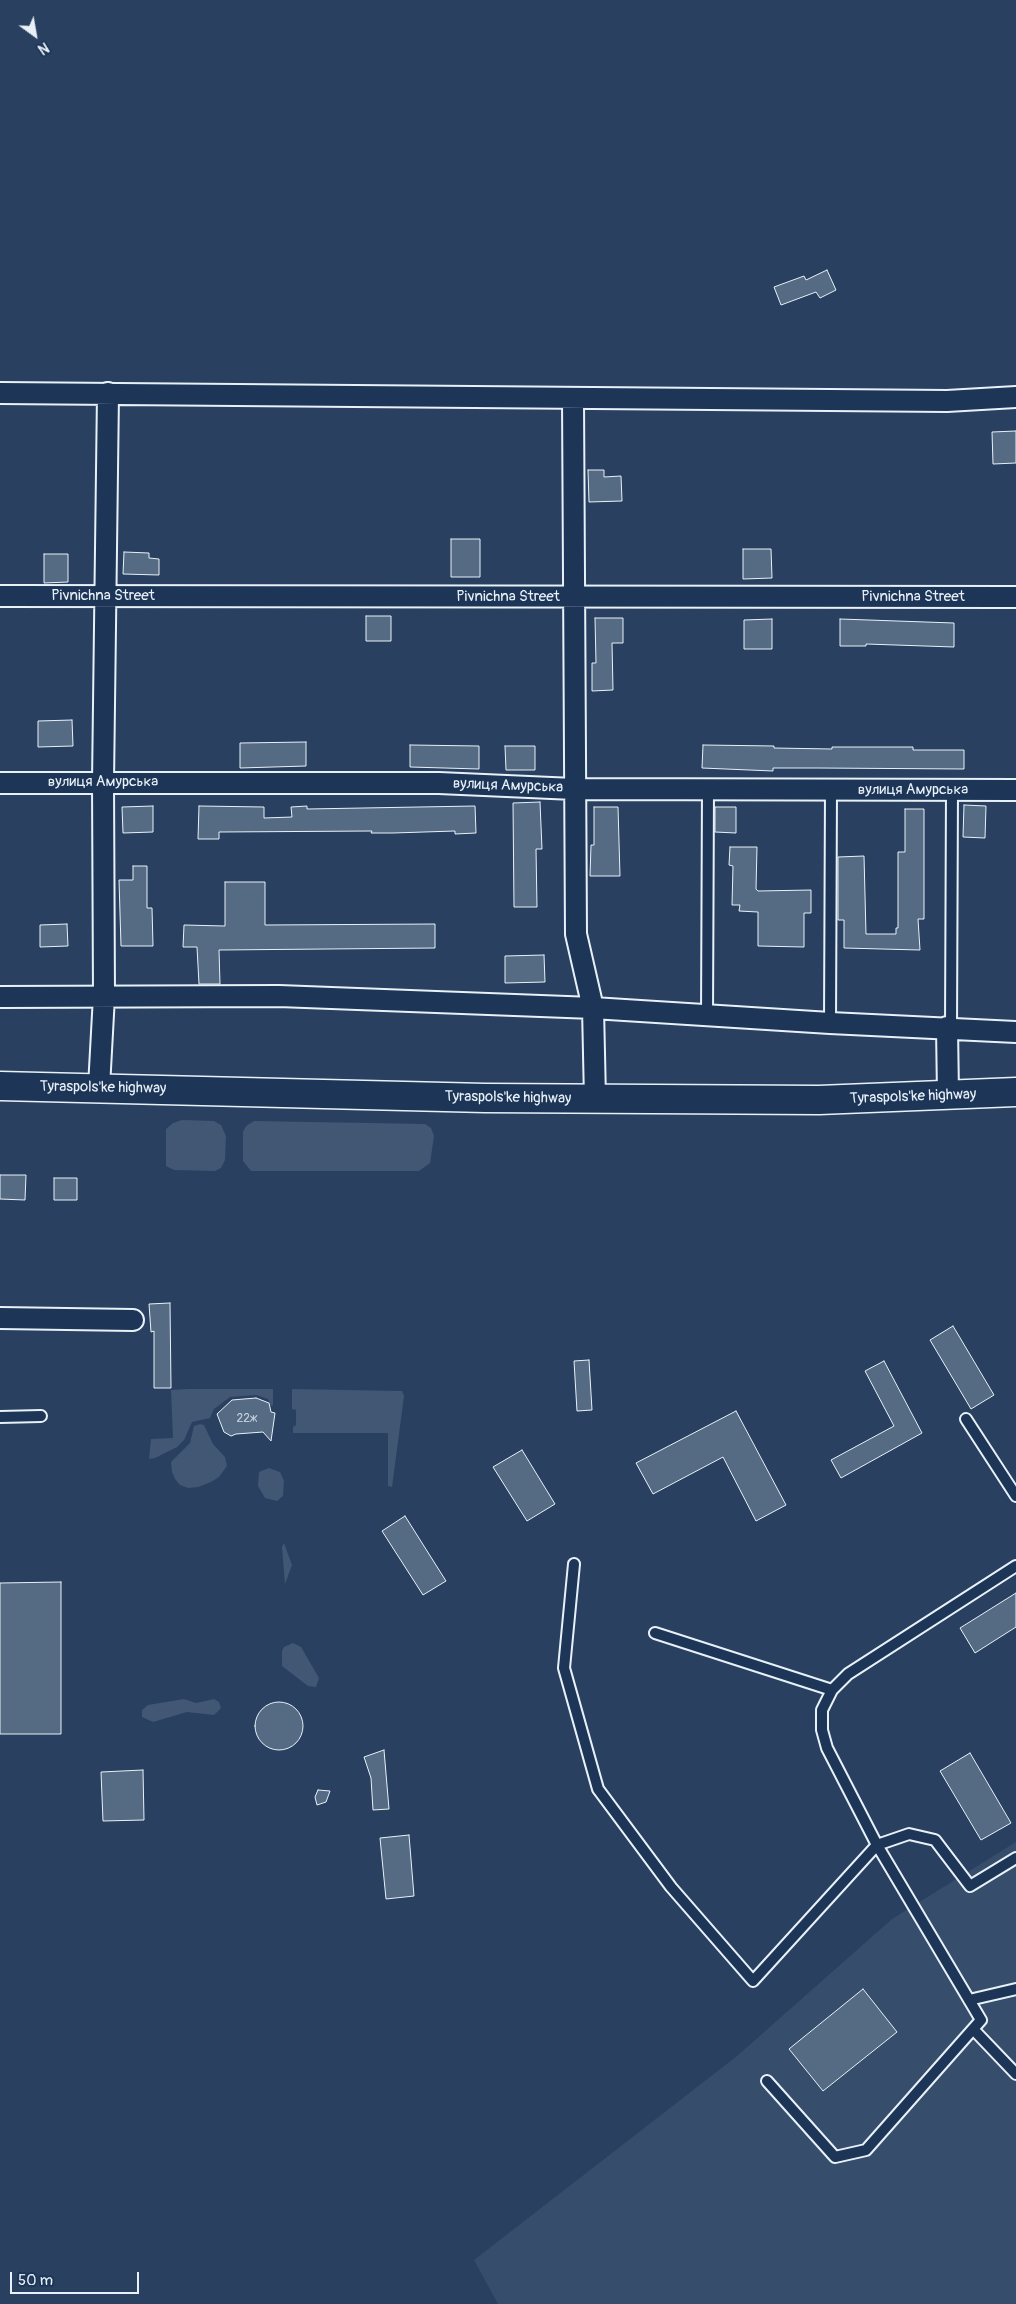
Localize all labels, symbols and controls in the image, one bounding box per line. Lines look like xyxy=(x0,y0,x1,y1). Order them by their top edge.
north arrow xyxy=(10,10,60,60)
text: N xyxy=(35,38,52,58)
street label: Pivnichna Street xyxy=(51,587,155,605)
street label: Pivnichna Street xyxy=(456,588,560,606)
street label: Pivnichna Street xyxy=(861,588,965,606)
street label: вулиця Амурська xyxy=(48,773,158,791)
street label: вулиця Амурська xyxy=(453,775,563,797)
street label: вулиця Амурська xyxy=(858,781,968,799)
street label: Tyraspols'ke highway xyxy=(40,1078,166,1098)
street label: Tyraspols'ke highway xyxy=(849,1086,977,1108)
street label: Tyraspols'ke highway xyxy=(445,1088,571,1108)
house number: 22ж xyxy=(236,1412,258,1426)
scale bar xyxy=(12,2262,141,2294)
text: 50 m xyxy=(18,2271,53,2290)

